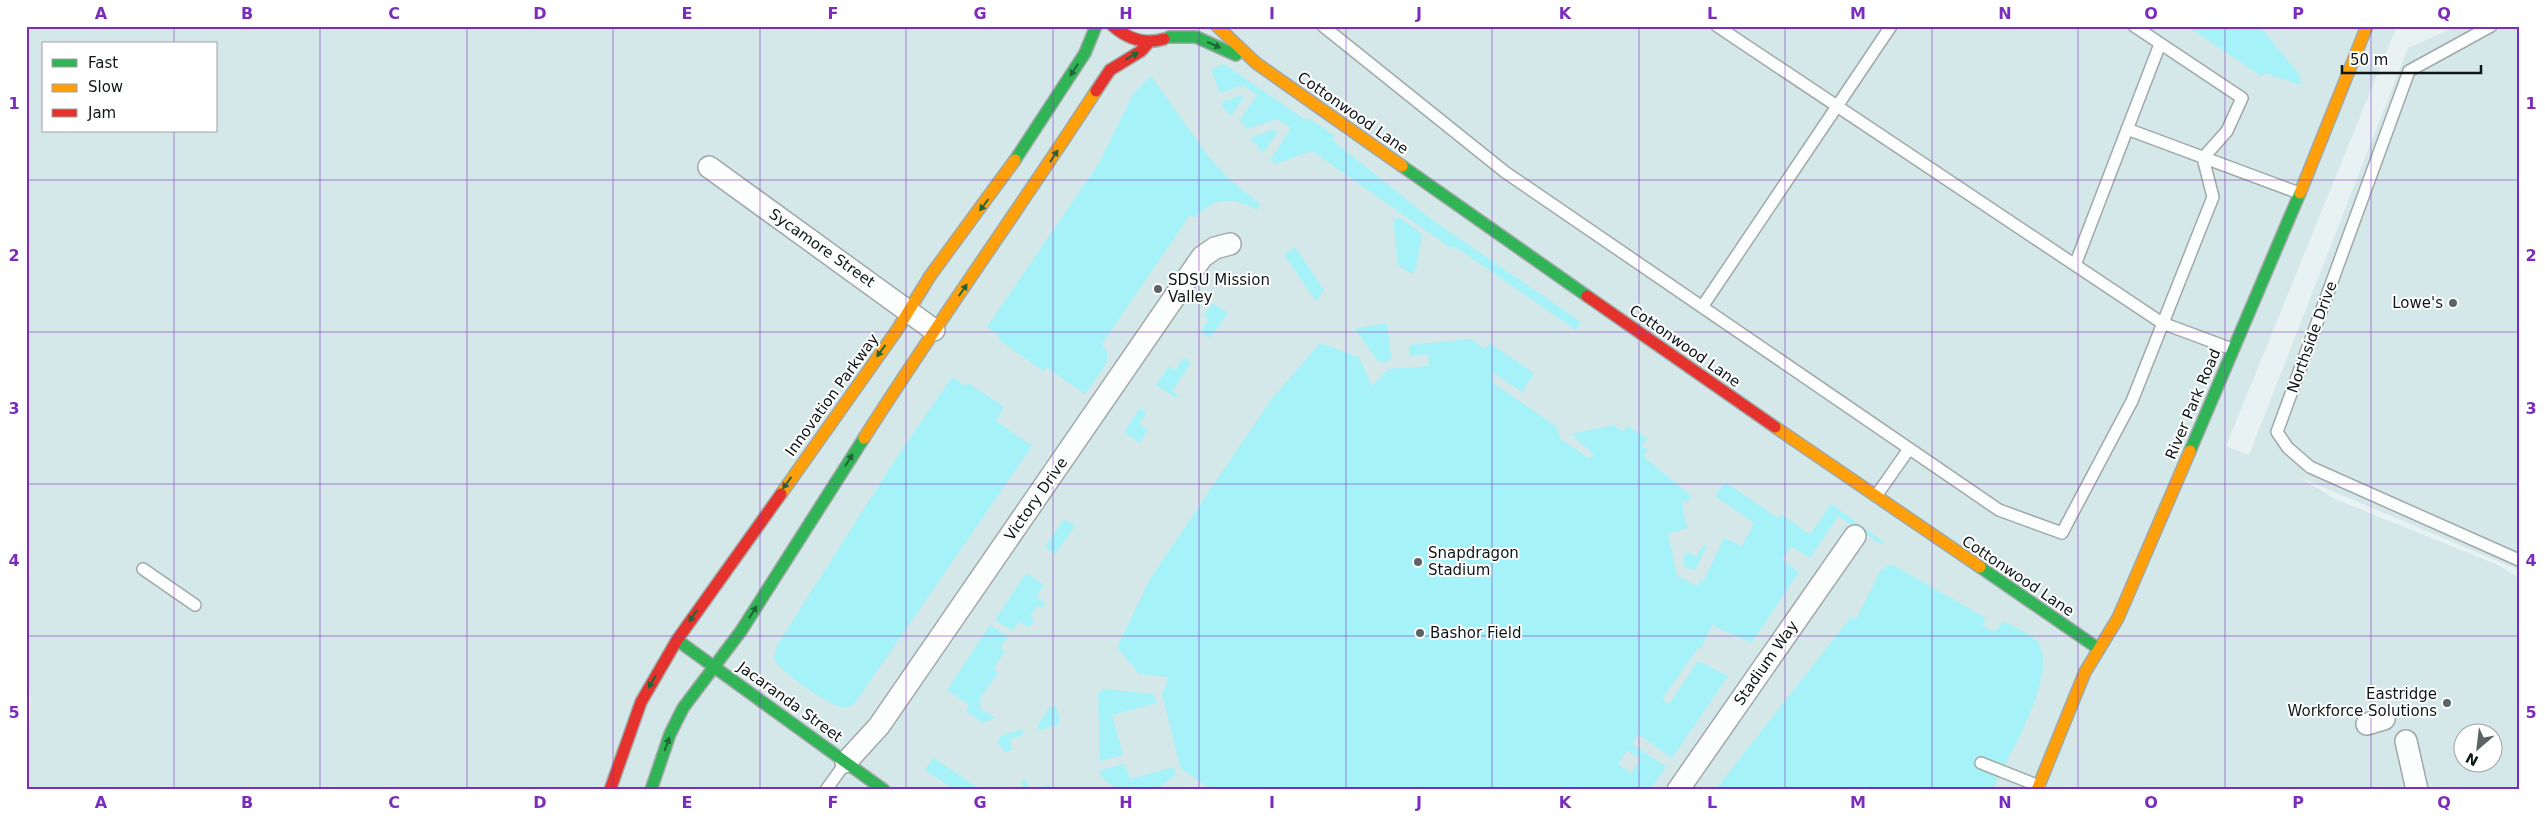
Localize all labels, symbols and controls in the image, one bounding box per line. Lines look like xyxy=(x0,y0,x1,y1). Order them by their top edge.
text: A xyxy=(95,4,108,23)
text: B xyxy=(241,4,253,23)
text: C xyxy=(388,4,400,23)
text: D xyxy=(533,4,547,23)
text: E xyxy=(682,4,692,23)
text: F xyxy=(828,4,838,23)
text: G xyxy=(973,4,987,23)
text: H xyxy=(1119,4,1133,23)
text: I xyxy=(1269,4,1275,23)
text: J xyxy=(1415,4,1422,23)
text: K xyxy=(1559,4,1572,23)
text: L xyxy=(1707,4,1717,23)
text: M xyxy=(1850,4,1866,23)
text: N xyxy=(1998,4,2012,23)
text: O xyxy=(2144,4,2158,23)
text: P xyxy=(2292,4,2304,23)
text: Q xyxy=(2437,4,2451,23)
one-way arrow xyxy=(1207,41,1221,49)
legend xyxy=(42,42,218,132)
scale bar xyxy=(2342,42,2481,74)
text: 50 m xyxy=(2350,51,2388,69)
one-way arrow xyxy=(1125,52,1138,61)
text: Fast xyxy=(88,54,118,72)
one-way arrow xyxy=(1070,63,1079,76)
street label: Cottonwood Lane xyxy=(1294,68,1412,158)
text: Slow xyxy=(88,78,123,96)
text: 1 xyxy=(8,94,20,113)
text: 1 xyxy=(2525,94,2537,113)
text: Jam xyxy=(87,104,116,122)
one-way arrow xyxy=(1049,149,1059,162)
one-way arrow xyxy=(979,198,989,212)
street label: Sycamore Street xyxy=(766,205,878,291)
text: 2 xyxy=(8,246,20,265)
text: 2 xyxy=(2525,246,2537,265)
place label: SDSU Mission Valley xyxy=(1168,271,1270,306)
street label: Northside Drive xyxy=(2283,279,2341,395)
one-way arrow xyxy=(958,283,968,297)
marker: SDSU Mission Valley xyxy=(1152,283,1164,295)
place label: Lowe's xyxy=(2392,294,2443,312)
marker: Lowe's xyxy=(2447,297,2459,309)
street label: Cottonwood Lane xyxy=(1626,301,1744,391)
street label: Innovation Parkway xyxy=(782,330,883,460)
one-way arrow xyxy=(876,344,886,358)
street label: River Park Road xyxy=(2162,346,2224,462)
text: 3 xyxy=(8,399,20,418)
text: 3 xyxy=(2525,399,2537,418)
one-way arrow xyxy=(844,453,854,466)
street label: Victory Drive xyxy=(1001,454,1071,544)
one-way arrow xyxy=(782,476,792,490)
street label: Cottonwood Lane xyxy=(1959,532,2077,620)
place label: Snapdragon Stadium xyxy=(1428,544,1519,579)
text: 4 xyxy=(8,551,20,570)
text: 4 xyxy=(2525,551,2537,570)
marker: Snapdragon Stadium xyxy=(1412,556,1424,568)
one-way arrow xyxy=(748,605,758,618)
one-way arrow xyxy=(688,609,698,623)
street label: Stadium Way xyxy=(1730,617,1802,709)
place label: Bashor Field xyxy=(1430,624,1522,642)
marker: Bashor Field xyxy=(1414,627,1426,639)
street label: Jacaranda Street xyxy=(733,657,846,746)
one-way arrow xyxy=(647,675,656,688)
place label: Eastridge Workforce Solutions xyxy=(2288,685,2437,720)
marker: Eastridge Workforce Solutions xyxy=(2441,697,2453,709)
text: 5 xyxy=(8,703,20,722)
text: 5 xyxy=(2525,703,2537,722)
north arrow xyxy=(2452,724,2502,774)
one-way arrow xyxy=(664,736,671,751)
text: N xyxy=(2463,750,2481,769)
text: A xyxy=(95,793,108,812)
text: B xyxy=(241,793,253,812)
text: C xyxy=(388,793,400,812)
text: D xyxy=(533,793,547,812)
text: E xyxy=(682,793,692,812)
text: F xyxy=(828,793,838,812)
text: G xyxy=(973,793,987,812)
text: H xyxy=(1119,793,1133,812)
text: I xyxy=(1269,793,1275,812)
text: J xyxy=(1415,793,1422,812)
text: K xyxy=(1559,793,1572,812)
text: L xyxy=(1707,793,1717,812)
text: M xyxy=(1850,793,1866,812)
text: N xyxy=(1998,793,2012,812)
text: O xyxy=(2144,793,2158,812)
text: P xyxy=(2292,793,2304,812)
text: Q xyxy=(2437,793,2451,812)

